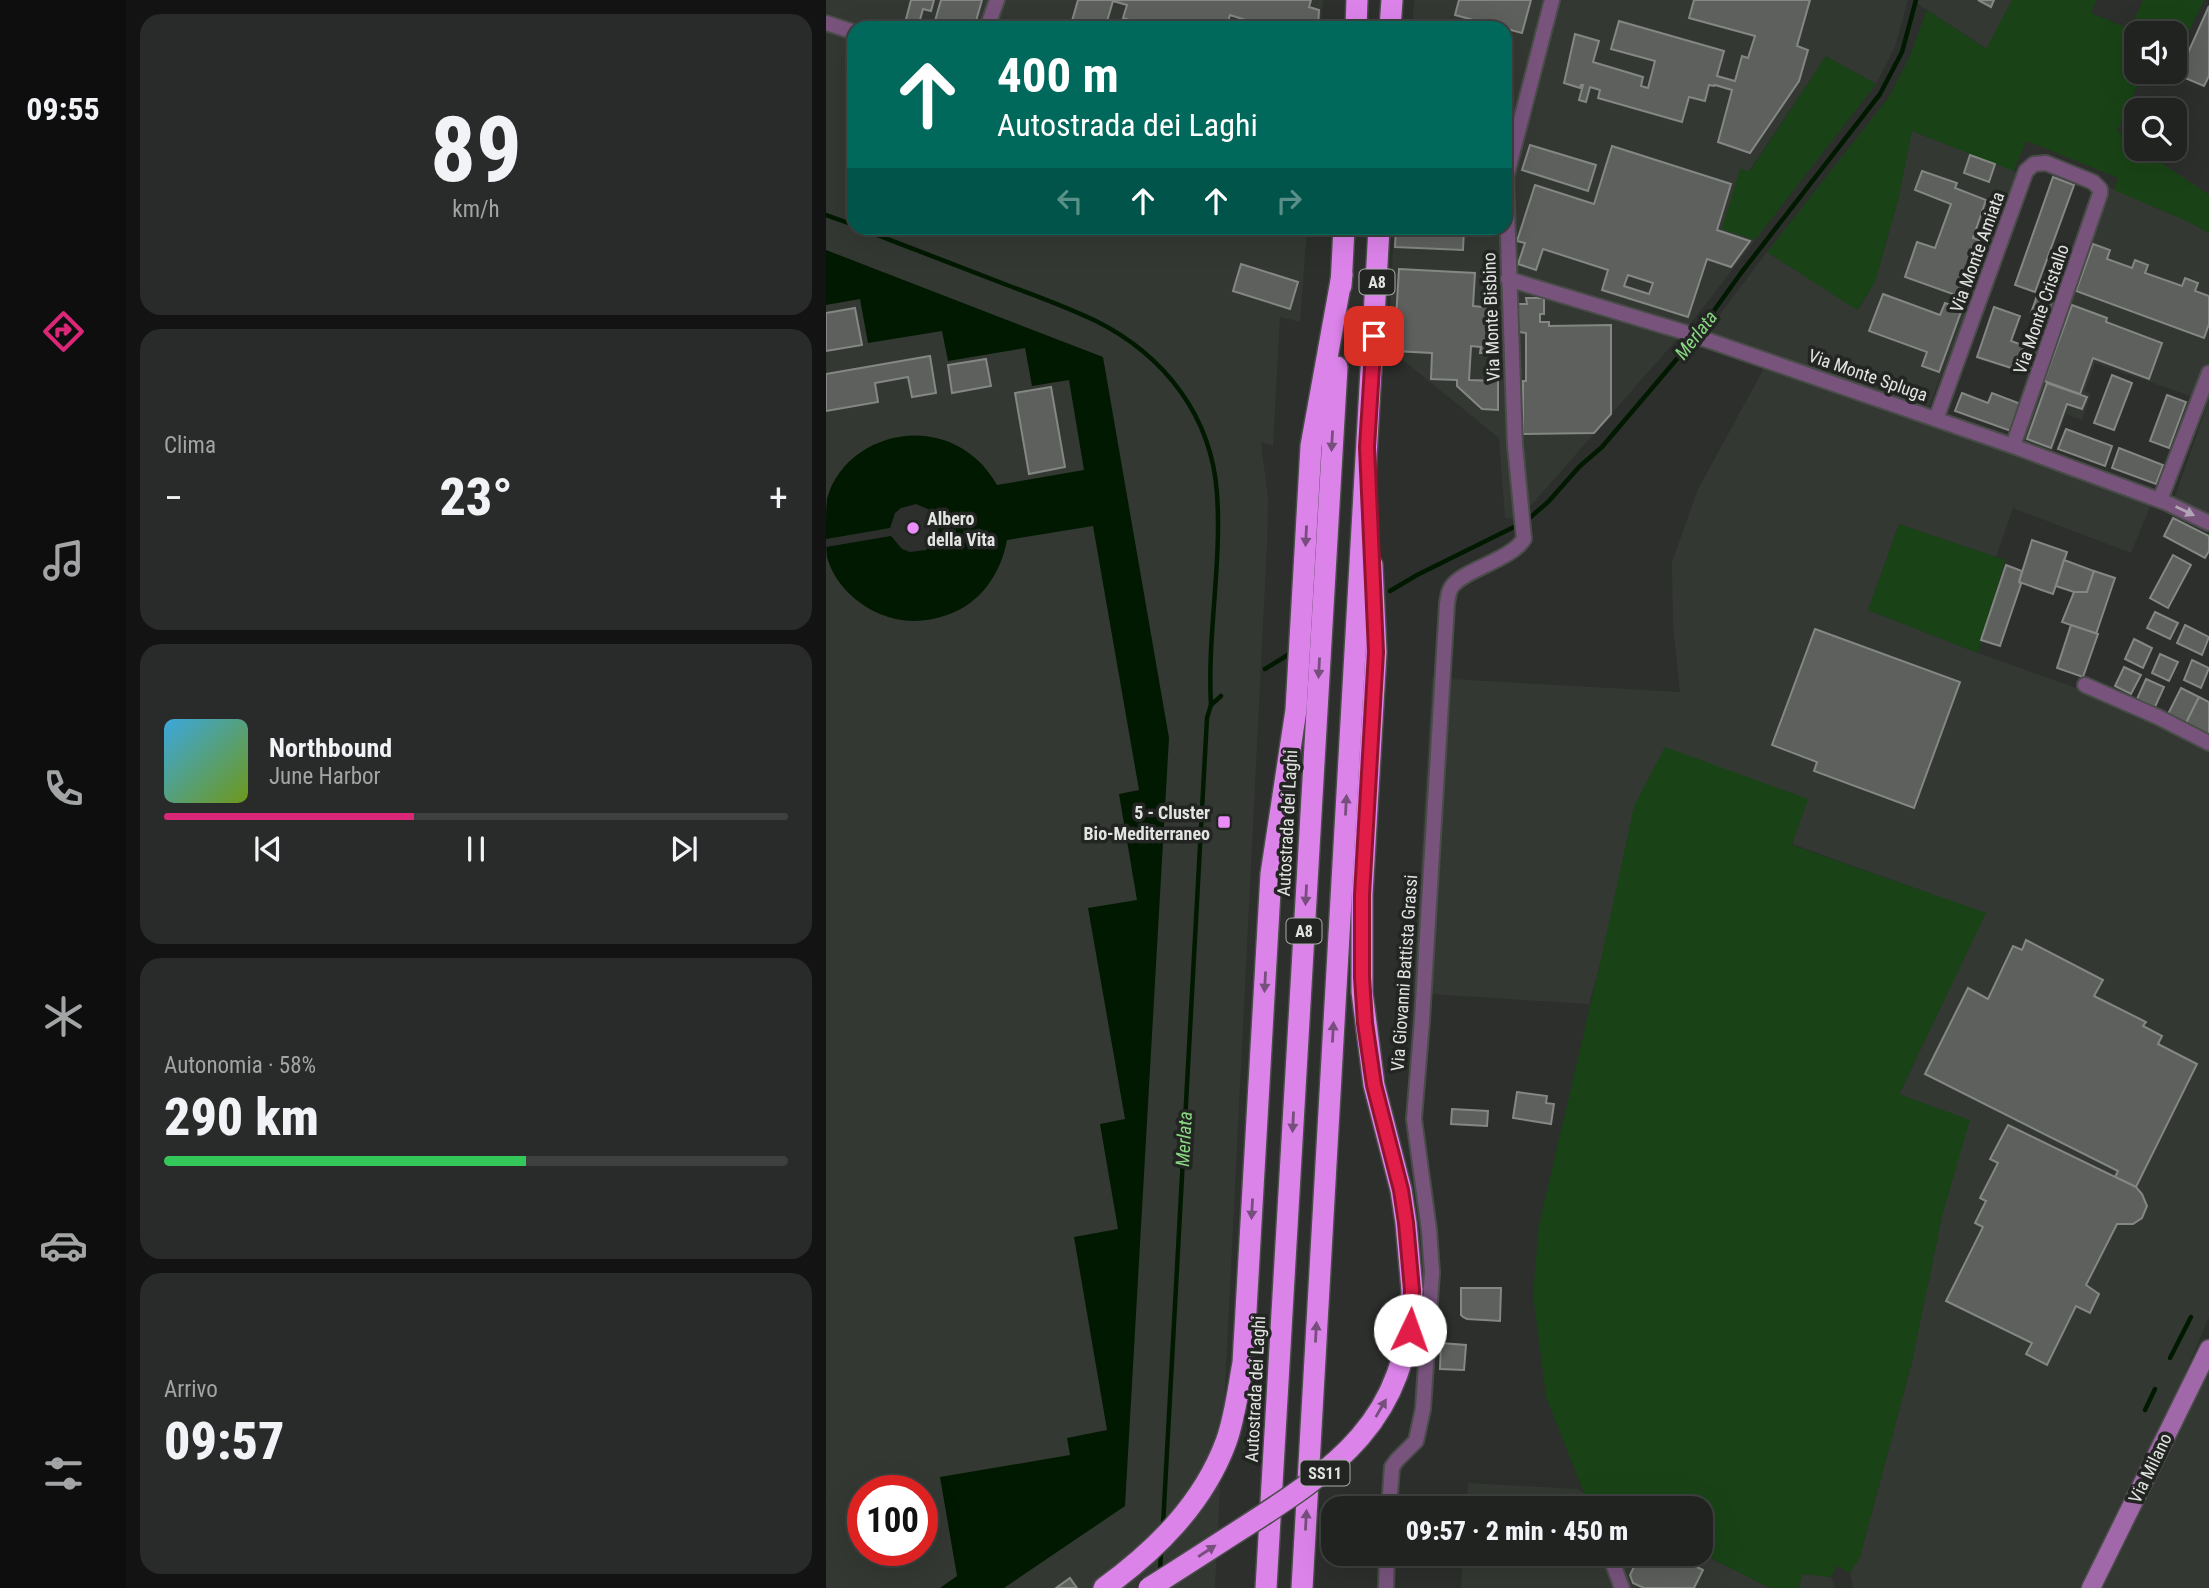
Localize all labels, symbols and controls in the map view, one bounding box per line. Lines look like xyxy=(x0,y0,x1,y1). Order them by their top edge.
map controls xyxy=(2124,21,2187,161)
button: sound xyxy=(2124,21,2187,84)
text: 400 m xyxy=(997,47,1119,104)
icon: ahead xyxy=(882,49,973,140)
text: 09:55 xyxy=(26,90,100,128)
text: 89 xyxy=(430,97,522,203)
button: search xyxy=(2124,98,2187,161)
text: Autostrada dei Laghi xyxy=(997,106,1258,144)
icon: left xyxy=(1051,182,1089,220)
icon: ahead xyxy=(1124,182,1162,220)
icon: ahead xyxy=(1197,182,1235,220)
icon: right xyxy=(1270,182,1308,220)
street label: Via Monte Amiata xyxy=(1945,189,2009,315)
text: km/h xyxy=(452,196,500,223)
street label: Via Monte Cristallo xyxy=(2009,242,2073,376)
street label: Via Monte Bisbino xyxy=(1478,252,1504,382)
road number: A8 xyxy=(1360,270,1394,294)
pin xyxy=(1344,306,1404,366)
water label: Merlata xyxy=(1670,306,1722,364)
icon: directions xyxy=(39,307,88,356)
icon: arrive xyxy=(1355,317,1393,355)
street label: Via Monte Spluga xyxy=(1806,345,1930,405)
one-way arrow xyxy=(1327,430,1338,452)
text: Clima xyxy=(164,432,216,459)
text: 23° xyxy=(439,467,513,528)
text: − xyxy=(164,476,183,520)
text: + xyxy=(769,476,788,520)
one-way arrow xyxy=(2175,506,2195,517)
place label: Albero della Vita xyxy=(927,508,995,550)
marker: Albero della Vita xyxy=(905,520,921,536)
one-way arrow xyxy=(1301,525,1312,547)
icon: music xyxy=(39,536,88,585)
one-way arrow xyxy=(1314,657,1325,679)
text: Northbound xyxy=(269,733,392,763)
street label: Autostrada dei Laghi xyxy=(1273,749,1301,897)
text: June Harbor xyxy=(269,763,381,790)
icon: phone xyxy=(39,764,88,813)
one-way arrow xyxy=(1341,794,1352,816)
place label: 5 - Cluster Bio-Mediterraneo xyxy=(1084,802,1210,844)
marker: 5 - Cluster Bio-Mediterraneo xyxy=(1216,814,1232,830)
icon: previous xyxy=(249,830,287,868)
icon: pause xyxy=(457,830,495,868)
icon: next xyxy=(665,830,703,868)
street label: Via Giovanni Battista Grassi xyxy=(1387,874,1421,1072)
one-way arrow xyxy=(1300,884,1311,906)
road number: A8 xyxy=(1287,918,1322,944)
one-way arrow xyxy=(1259,971,1270,993)
icon: climate xyxy=(39,992,88,1041)
one-way arrow xyxy=(1328,1021,1339,1043)
text: Autonomia · 58% xyxy=(164,1052,316,1079)
text: 290 km xyxy=(164,1087,319,1148)
water label: Merlata xyxy=(1171,1111,1197,1167)
one-way arrow xyxy=(1287,1111,1298,1133)
one-way arrow xyxy=(1247,1198,1258,1220)
icon: car xyxy=(39,1221,88,1270)
position arrow xyxy=(1373,1293,1447,1367)
street label: Autostrada dei Laghi xyxy=(1241,1315,1269,1463)
one-way arrow xyxy=(1311,1321,1322,1343)
text: Arrivo xyxy=(164,1376,218,1403)
one-way arrow xyxy=(1374,1399,1387,1418)
text: 09:57 xyxy=(164,1411,284,1472)
street label: Via Milano xyxy=(2124,1430,2176,1506)
icon: filters xyxy=(39,1449,88,1498)
road number: SS11 xyxy=(1301,1460,1350,1485)
speed limit sign: 100 xyxy=(847,1475,938,1566)
one-way arrow xyxy=(1300,1509,1311,1531)
text: 09:57 · 2 min · 450 m xyxy=(1406,1516,1628,1546)
one-way arrow xyxy=(1198,1544,1216,1558)

